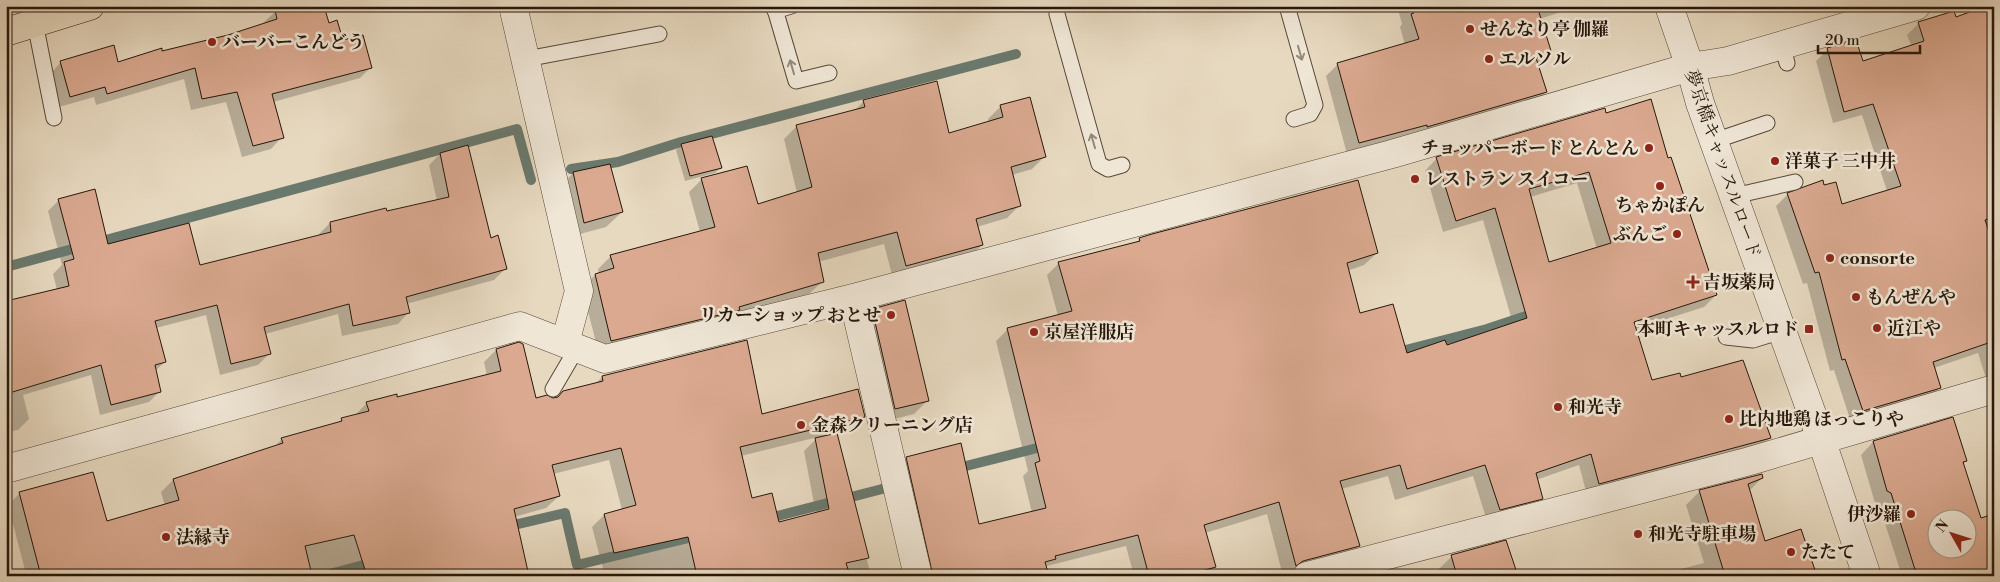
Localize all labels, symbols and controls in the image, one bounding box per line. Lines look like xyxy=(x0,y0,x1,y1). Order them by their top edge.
place label: せんなり亭 伽羅 xyxy=(1480,18,1609,41)
scale bar xyxy=(1818,22,1920,54)
marker: せんなり亭 伽羅 xyxy=(1464,23,1476,35)
place label: バーバーこんどう xyxy=(222,31,365,54)
text: 20 m xyxy=(1825,31,1860,50)
marker: バーバーこんどう xyxy=(206,36,218,48)
one-way arrow xyxy=(1296,45,1305,61)
place label: エルソル xyxy=(1499,48,1571,71)
marker: エルソル xyxy=(1483,53,1495,65)
one-way arrow xyxy=(786,59,796,75)
street label: 夢京橋キャッスルロード xyxy=(1679,67,1766,262)
one-way arrow xyxy=(1087,133,1097,149)
place label: チョッパーボード とんとん xyxy=(1421,137,1639,160)
marker: チョッパーボード とんとん xyxy=(1643,142,1655,154)
place label: 洋菓子 三中井 xyxy=(1785,150,1896,173)
marker: 洋菓子 三中井 xyxy=(1769,155,1781,167)
place label: レストラン スイコー xyxy=(1425,168,1588,191)
marker: レストラン スイコー xyxy=(1409,173,1421,185)
marker: ちゃかぽん xyxy=(1654,180,1666,192)
place label: ちゃかぽん xyxy=(1615,194,1705,217)
place label: ぶんご xyxy=(1613,223,1667,246)
marker: ぶんご xyxy=(1671,228,1683,240)
place label: consorte xyxy=(1840,247,1915,270)
marker: consorte xyxy=(1824,252,1836,264)
place label: 吉坂薬局 xyxy=(1703,271,1775,294)
marker: 吉坂薬局 xyxy=(1687,276,1699,288)
place label: もんぜんや xyxy=(1866,286,1956,309)
marker: もんぜんや xyxy=(1850,291,1862,303)
place label: リカーショップ おとせ xyxy=(699,304,881,327)
marker: リカーショップ おとせ xyxy=(885,309,897,321)
place label: 近江や xyxy=(1887,317,1941,340)
place label: 本町キャッスルロド xyxy=(1637,318,1799,341)
place label: 京屋洋服店 xyxy=(1044,321,1134,344)
marker: 近江や xyxy=(1871,322,1883,334)
marker: 本町キャッスルロド xyxy=(1803,323,1815,335)
marker: 京屋洋服店 xyxy=(1028,326,1040,338)
place label: 和光寺 xyxy=(1568,396,1622,419)
marker: 和光寺 xyxy=(1552,401,1564,413)
place label: 比内地鶏 ほっこりや xyxy=(1739,408,1904,431)
marker: 比内地鶏 ほっこりや xyxy=(1723,413,1735,425)
place label: 金森クリーニング店 xyxy=(811,414,973,437)
marker: 金森クリーニング店 xyxy=(795,419,807,431)
place label: 伊沙羅 xyxy=(1847,503,1901,526)
marker: 伊沙羅 xyxy=(1905,508,1917,520)
north arrow xyxy=(1928,510,1978,560)
text: N xyxy=(1932,516,1953,536)
place label: 和光寺駐車場 xyxy=(1648,523,1756,546)
place label: 法縁寺 xyxy=(176,526,230,549)
marker: 和光寺駐車場 xyxy=(1632,528,1644,540)
marker: 法縁寺 xyxy=(160,531,172,543)
place label: たたて xyxy=(1801,541,1855,564)
marker: たたて xyxy=(1785,546,1797,558)

